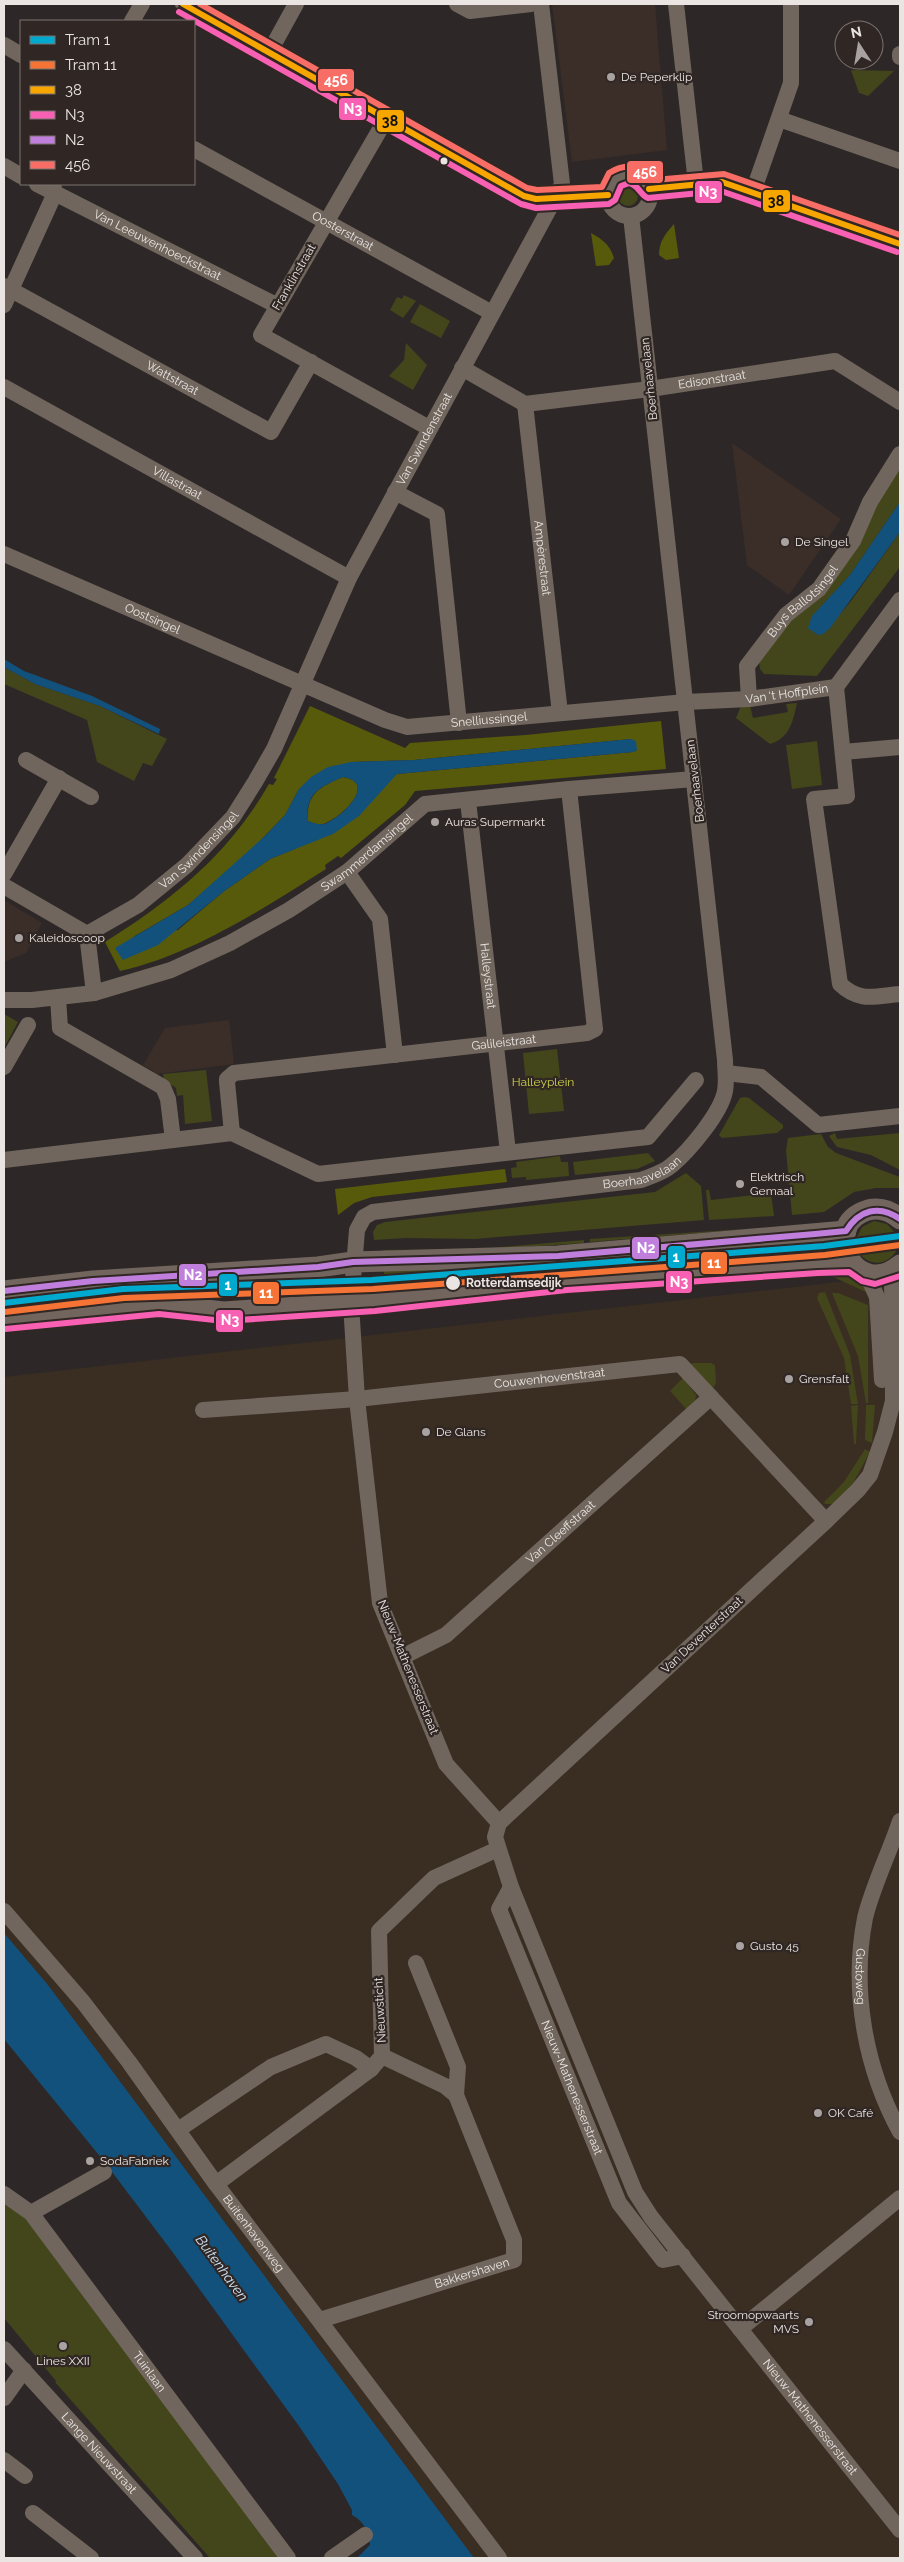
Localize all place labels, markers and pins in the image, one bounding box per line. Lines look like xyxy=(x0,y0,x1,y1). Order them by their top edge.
place label: De Peperklip xyxy=(621,70,692,84)
marker: De Peperklip xyxy=(605,71,617,83)
unlabelled marker xyxy=(439,156,449,166)
place label: De Singel xyxy=(795,535,849,549)
marker: De Singel xyxy=(779,536,791,548)
place label: Auras Supermarkt xyxy=(445,815,545,829)
marker: Auras Supermarkt xyxy=(429,816,441,828)
place label: Kaleidoscoop xyxy=(29,931,105,945)
marker: Kaleidoscoop xyxy=(13,932,25,944)
place label: Elektrisch Gemaal xyxy=(750,1170,804,1198)
marker: Elektrisch Gemaal xyxy=(734,1178,746,1190)
marker: Rotterdamsedijk xyxy=(444,1274,462,1292)
place label: Rotterdamsedijk xyxy=(466,1276,562,1290)
place label: Grensfalt xyxy=(799,1372,849,1386)
marker: Grensfalt xyxy=(783,1373,795,1385)
place label: De Glans xyxy=(436,1425,486,1439)
marker: De Glans xyxy=(420,1426,432,1438)
place label: Gusto 45 xyxy=(750,1939,799,1953)
marker: Gusto 45 xyxy=(734,1940,746,1952)
place label: OK Café xyxy=(828,2106,873,2120)
marker: OK Café xyxy=(812,2107,824,2119)
place label: SodaFabriek xyxy=(100,2154,170,2168)
marker: SodaFabriek xyxy=(84,2155,96,2167)
place label: Stroomopwaarts MVS xyxy=(707,2308,799,2336)
marker: Stroomopwaarts MVS xyxy=(803,2316,815,2328)
marker: Lines XXII xyxy=(57,2340,69,2352)
place label: Lines XXII xyxy=(36,2354,90,2368)

